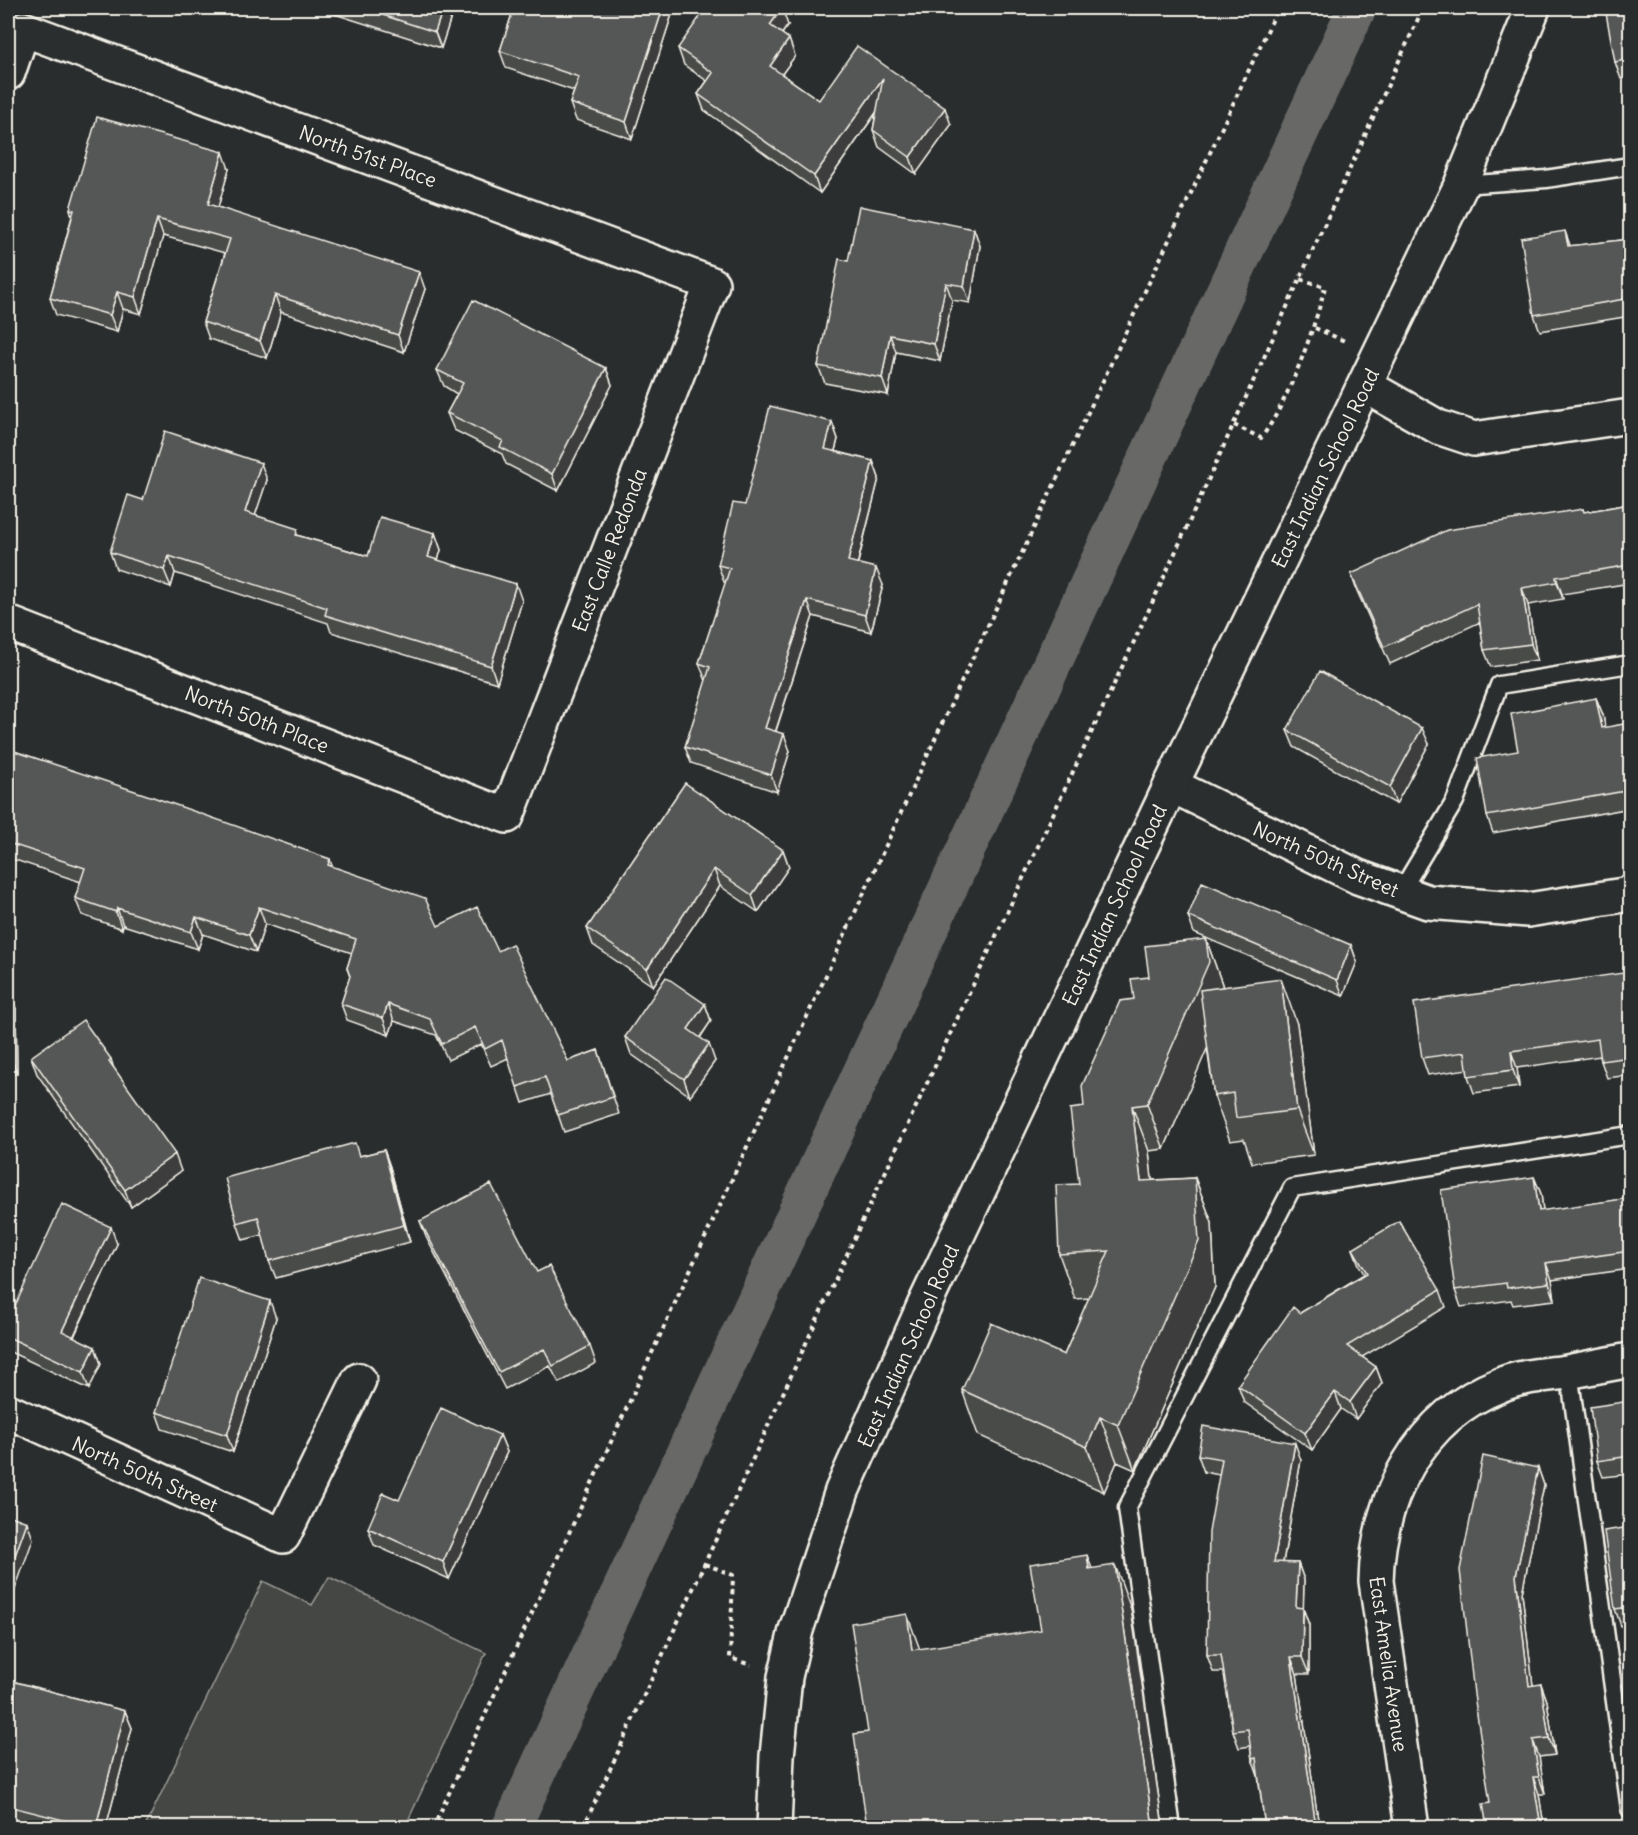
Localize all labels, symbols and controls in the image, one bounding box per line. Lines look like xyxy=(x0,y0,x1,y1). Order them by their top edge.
street label: North 51st Place xyxy=(296,120,440,192)
street label: East Indian School Road xyxy=(1266,364,1384,572)
street label: East Calle Redonda xyxy=(566,465,652,635)
street label: North 50th Place xyxy=(181,680,333,758)
street label: East Indian School Road xyxy=(1056,800,1172,1010)
street label: North 50th Street xyxy=(1249,816,1403,902)
street label: East Indian School Road xyxy=(852,1241,964,1451)
street label: North 50th Street xyxy=(68,1431,222,1517)
street label: East Amelia Avenue xyxy=(1364,1575,1414,1753)

